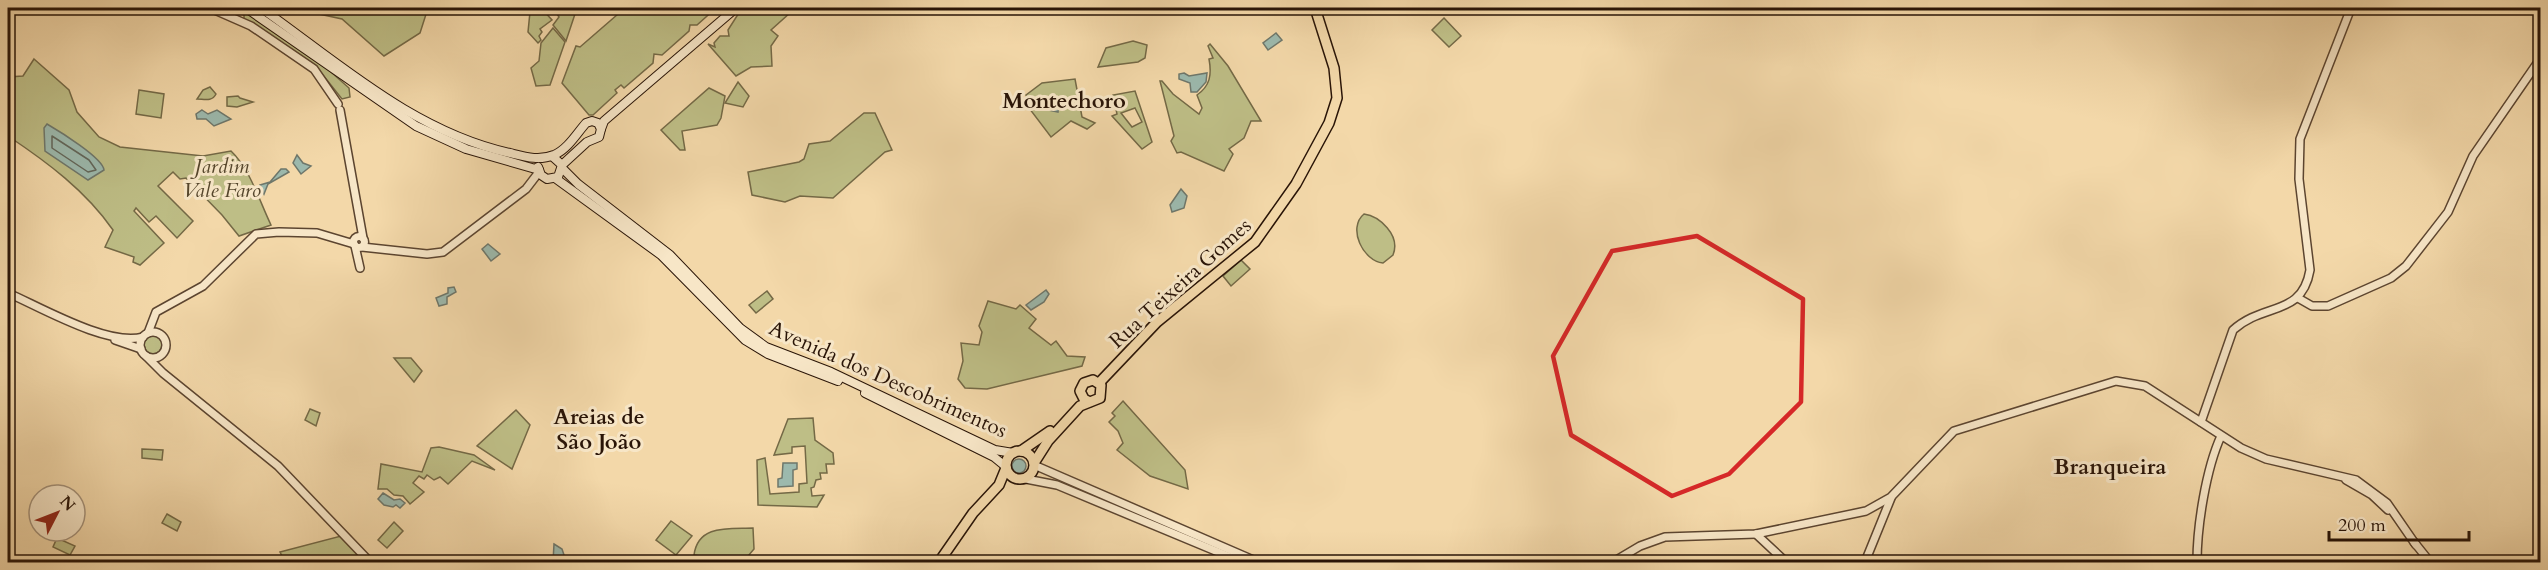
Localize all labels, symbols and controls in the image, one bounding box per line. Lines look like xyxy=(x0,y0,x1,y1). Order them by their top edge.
district label: Montechoro xyxy=(1002,86,1126,116)
park label: Jardim Vale Faro xyxy=(183,152,261,205)
street label: Rua Teixeira Gomes xyxy=(1103,212,1258,355)
street label: Avenida dos Descobrimentos xyxy=(764,314,1011,445)
district label: Areias de São João xyxy=(553,402,645,457)
district label: Branqueira xyxy=(2054,452,2167,482)
north arrow xyxy=(27,483,87,543)
text: N xyxy=(55,491,80,516)
scale bar xyxy=(2329,504,2468,542)
text: 200 m xyxy=(2338,513,2386,538)

